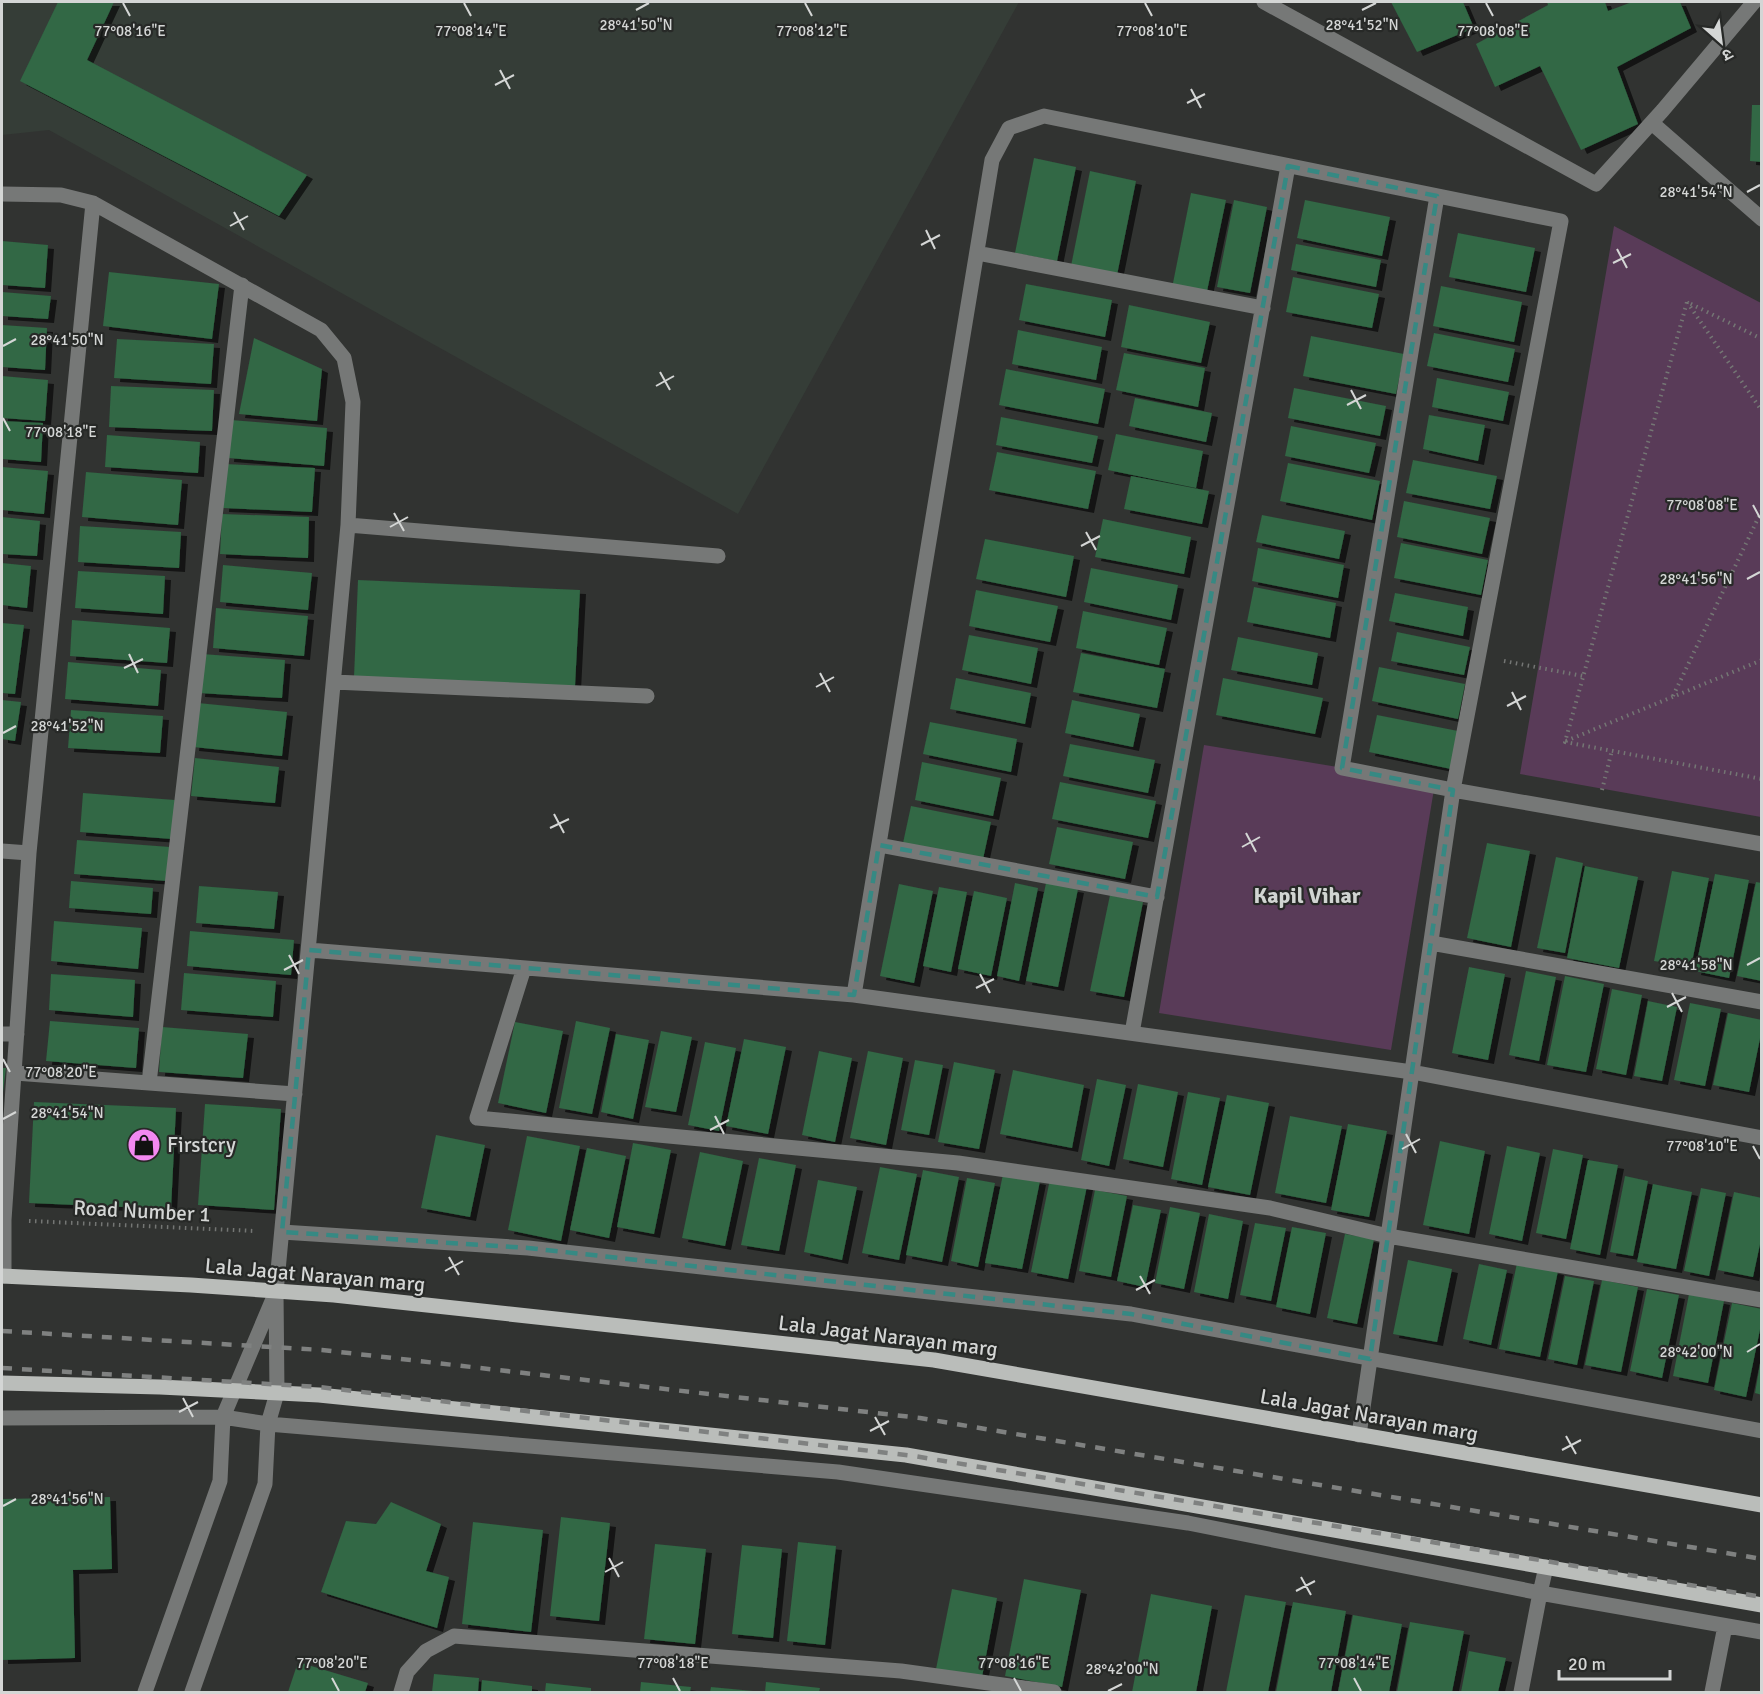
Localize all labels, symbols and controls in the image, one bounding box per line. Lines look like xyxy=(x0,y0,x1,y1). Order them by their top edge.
north arrow xyxy=(1691,12,1751,72)
text: 28°41'50"N xyxy=(599,16,673,34)
text: 28°41'52"N xyxy=(1325,16,1399,34)
text: 77°08'16"E xyxy=(94,22,166,40)
text: 77°08'14"E xyxy=(435,22,507,40)
text: 77°08'12"E xyxy=(776,22,848,40)
text: 77°08'10"E xyxy=(1116,22,1188,40)
text: 77°08'08"E xyxy=(1457,22,1529,40)
text: उ xyxy=(1718,43,1736,66)
text: 28°41'54"N xyxy=(1659,183,1733,201)
text: 28°41'50"N xyxy=(30,331,104,349)
text: 77°08'18"E xyxy=(25,423,97,441)
text: 77°08'08"E xyxy=(1666,496,1738,514)
text: 28°41'56"N xyxy=(1659,570,1733,588)
text: 28°41'52"N xyxy=(30,717,104,735)
district label: Kapil Vihar xyxy=(1254,882,1361,909)
text: 28°41'58"N xyxy=(1659,956,1733,974)
text: 77°08'20"E xyxy=(25,1063,97,1081)
text: 28°41'54"N xyxy=(30,1104,104,1122)
shop icon: Firstcry xyxy=(126,1127,162,1163)
place label: Firstcry xyxy=(167,1132,236,1158)
text: 77°08'10"E xyxy=(1666,1137,1738,1155)
street label: Road Number 1 xyxy=(73,1194,211,1228)
street label: Lala Jagat Narayan marg xyxy=(204,1252,426,1298)
street label: Lala Jagat Narayan marg xyxy=(777,1310,999,1362)
text: 28°42'00"N xyxy=(1659,1343,1733,1361)
street label: Lala Jagat Narayan marg xyxy=(1258,1383,1480,1447)
text: 28°41'56"N xyxy=(30,1490,104,1508)
scale bar xyxy=(1559,1643,1670,1681)
text: 20 m xyxy=(1568,1653,1606,1675)
text: 77°08'20"E xyxy=(296,1654,368,1672)
text: 77°08'18"E xyxy=(637,1654,709,1672)
text: 77°08'16"E xyxy=(978,1654,1050,1672)
text: 77°08'14"E xyxy=(1318,1654,1390,1672)
text: 28°42'00"N xyxy=(1085,1660,1159,1678)

